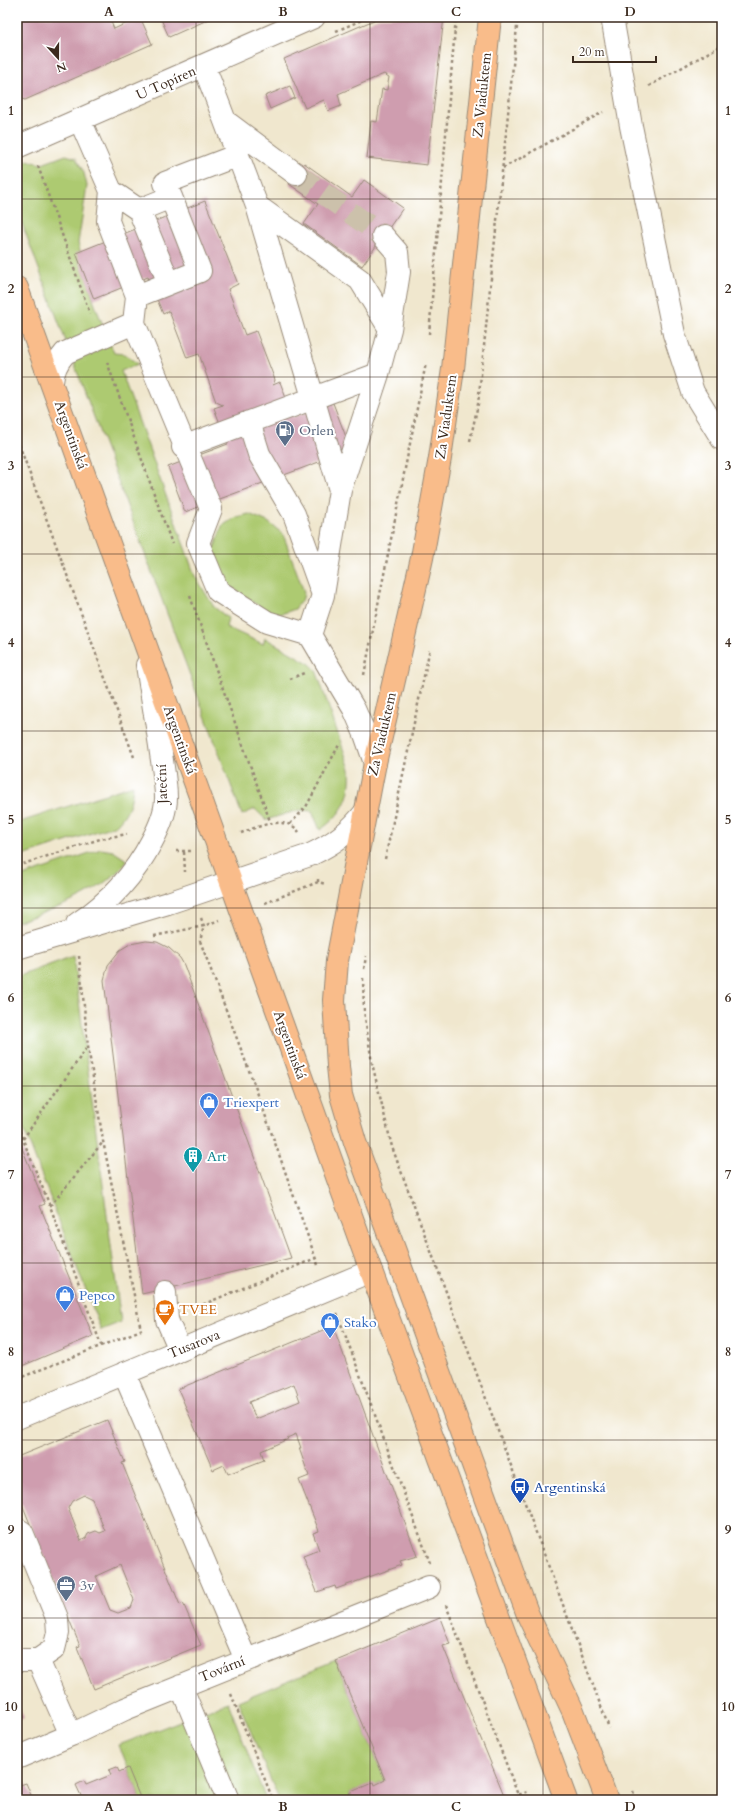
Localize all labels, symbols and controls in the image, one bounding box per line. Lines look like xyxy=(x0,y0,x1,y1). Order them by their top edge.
text: A xyxy=(104,3,114,21)
text: B xyxy=(278,3,288,21)
text: C xyxy=(451,3,461,21)
text: D xyxy=(624,3,636,21)
north arrow xyxy=(38,38,78,78)
scale bar xyxy=(573,38,656,64)
text: 20 m xyxy=(579,44,606,60)
street label: Za Viaduktem xyxy=(468,51,496,138)
text: N xyxy=(54,58,69,76)
street label: U Topíren xyxy=(133,61,199,105)
text: 1 xyxy=(8,102,14,120)
text: 1 xyxy=(725,102,731,120)
text: 2 xyxy=(8,280,15,298)
text: 2 xyxy=(725,280,732,298)
street label: Za Viaduktem xyxy=(431,373,461,461)
street label: Argentinská xyxy=(50,398,92,472)
fuel station icon: Orlen xyxy=(274,419,296,447)
place label: Orlen xyxy=(299,421,334,440)
text: 3 xyxy=(8,457,15,475)
text: 3 xyxy=(725,457,732,475)
text: 4 xyxy=(8,634,15,652)
text: 4 xyxy=(725,634,732,652)
street label: Za Viaduktem xyxy=(363,690,401,778)
street label: Argentinská xyxy=(159,703,201,777)
street label: Jateční xyxy=(152,764,172,806)
text: 5 xyxy=(8,811,14,829)
text: 5 xyxy=(725,811,731,829)
text: 6 xyxy=(8,989,15,1007)
text: 6 xyxy=(725,989,732,1007)
street label: Argentinská xyxy=(269,1008,311,1082)
shop icon: Triexpert xyxy=(198,1091,220,1119)
place label: Triexpert xyxy=(223,1093,280,1112)
building icon: Art xyxy=(182,1145,204,1173)
place label: Art xyxy=(207,1147,227,1166)
text: 7 xyxy=(8,1166,15,1184)
text: 7 xyxy=(725,1166,732,1184)
shop icon: Pepco xyxy=(54,1284,76,1312)
place label: Pepco xyxy=(79,1286,115,1305)
cafe icon: TVEE xyxy=(154,1298,176,1326)
place label: TVEE xyxy=(179,1300,217,1319)
shop icon: Stako xyxy=(319,1311,341,1339)
place label: Stako xyxy=(344,1313,377,1332)
street label: Tusarova xyxy=(165,1325,223,1363)
text: 8 xyxy=(8,1343,14,1361)
text: 8 xyxy=(725,1343,731,1361)
bus stop icon: Argentinská xyxy=(509,1476,531,1504)
place label: Argentinská xyxy=(534,1478,606,1497)
text: 9 xyxy=(8,1521,15,1539)
text: 9 xyxy=(725,1521,732,1539)
office icon: 3v xyxy=(55,1574,77,1602)
place label: 3v xyxy=(80,1576,95,1595)
street label: Tovární xyxy=(196,1651,248,1687)
text: 10 xyxy=(4,1698,18,1716)
text: 10 xyxy=(721,1698,735,1716)
text: A xyxy=(104,1798,114,1816)
text: B xyxy=(278,1798,288,1816)
text: C xyxy=(451,1798,461,1816)
text: D xyxy=(624,1798,636,1816)

